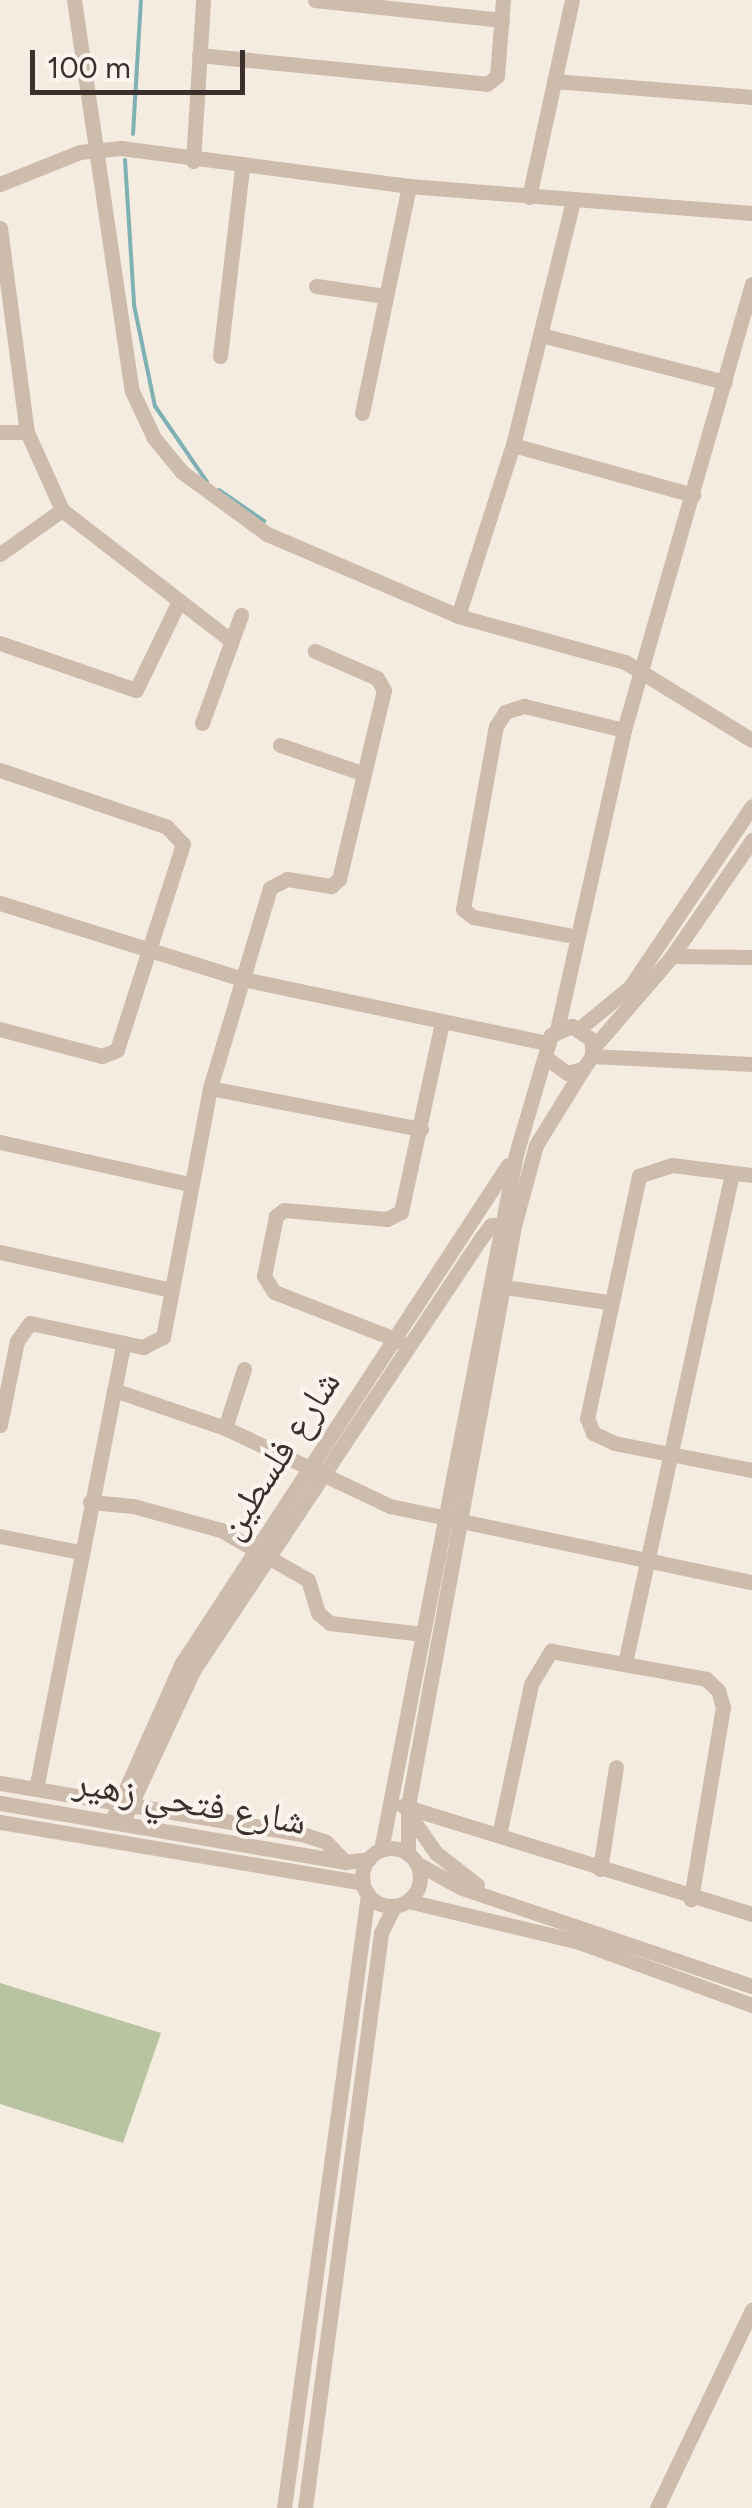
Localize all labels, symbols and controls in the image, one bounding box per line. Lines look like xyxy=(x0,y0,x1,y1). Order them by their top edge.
scale bar xyxy=(35,30,250,92)
text: 100 m xyxy=(47,49,131,86)
street label: شارع فلسطين xyxy=(208,1362,350,1548)
street label: شارع فتحي زهير xyxy=(70,1759,310,1845)

